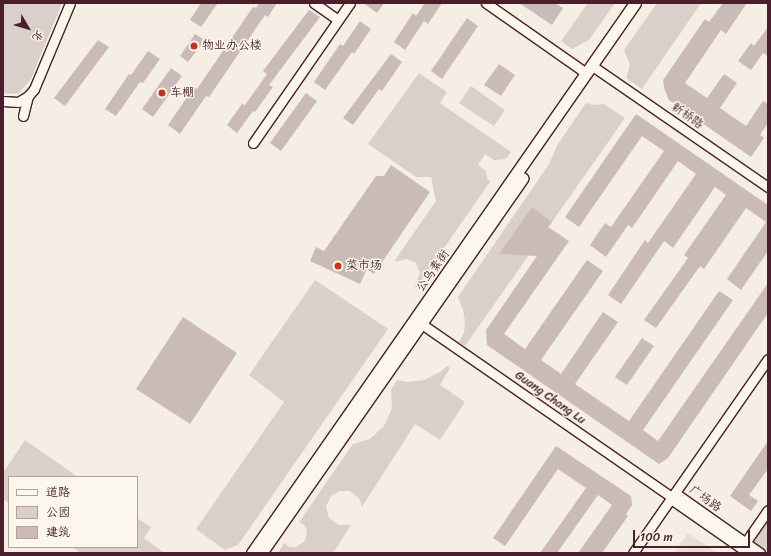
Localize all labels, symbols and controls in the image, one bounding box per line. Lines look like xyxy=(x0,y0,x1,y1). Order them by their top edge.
north arrow xyxy=(8,8,48,48)
text: 北 xyxy=(27,26,49,46)
place label: 物业办公楼 xyxy=(202,39,262,53)
marker: 物业办公楼 xyxy=(189,41,199,51)
place label: 车棚 xyxy=(170,86,194,100)
marker: 车棚 xyxy=(157,88,167,98)
street label: 新桥路 xyxy=(668,100,706,132)
street label: 公乌素街 xyxy=(413,247,453,295)
place label: 菜市场 xyxy=(346,259,382,273)
marker: 菜市场 xyxy=(333,261,343,271)
street label: Guang Chang Lu xyxy=(512,368,588,428)
legend xyxy=(8,476,138,548)
text: 道路 xyxy=(46,481,70,503)
street label: 广场路 xyxy=(686,483,724,515)
text: 公园 xyxy=(46,501,70,523)
text: 建筑 xyxy=(46,521,70,543)
scale bar xyxy=(635,522,752,548)
text: 100 m xyxy=(640,526,673,548)

